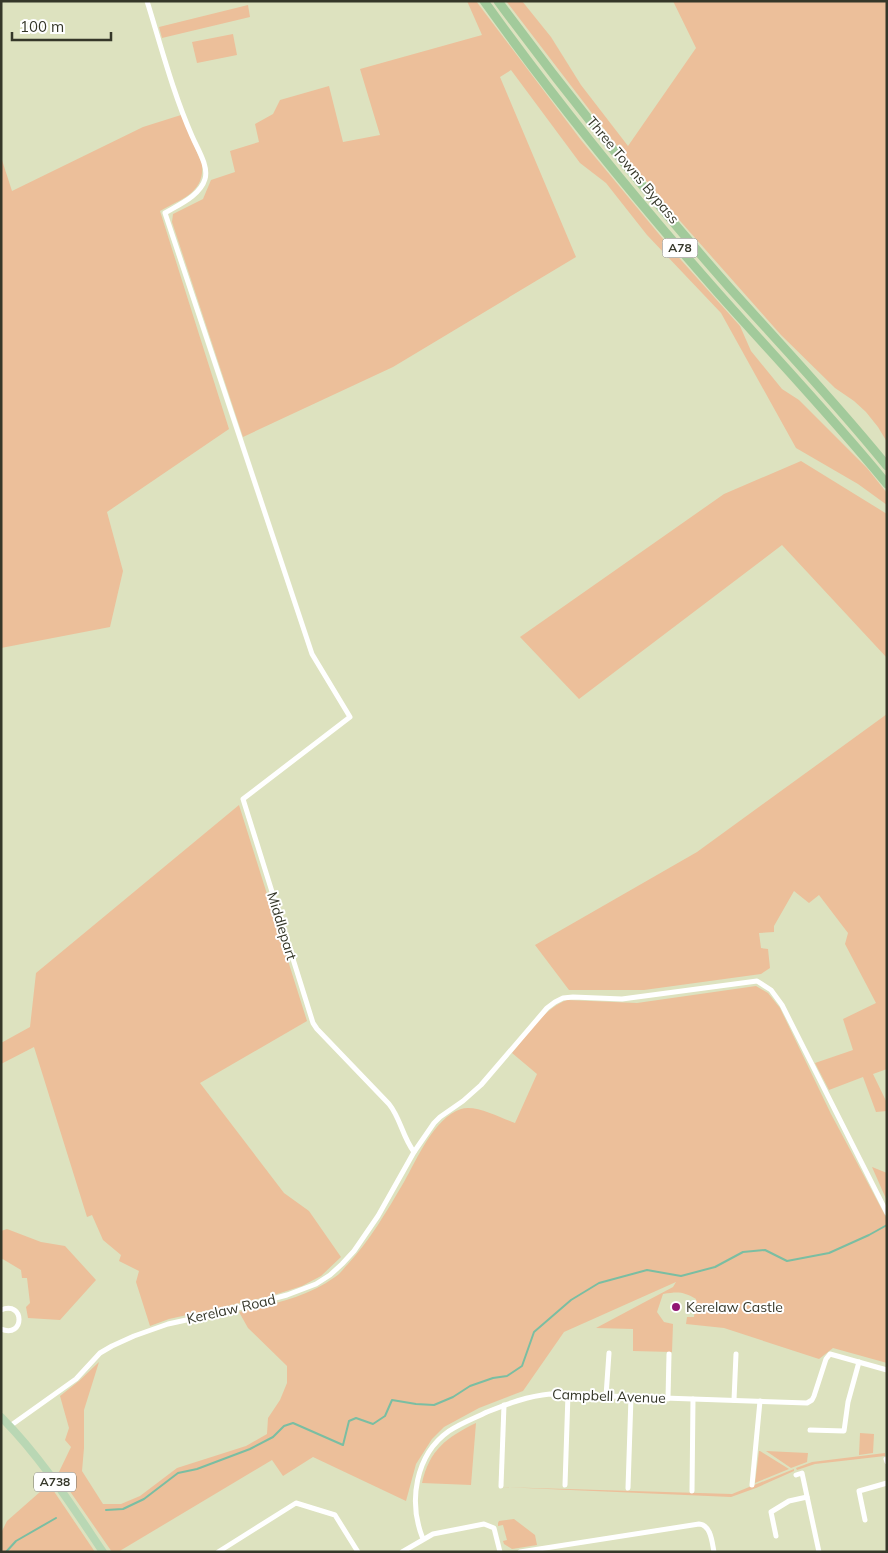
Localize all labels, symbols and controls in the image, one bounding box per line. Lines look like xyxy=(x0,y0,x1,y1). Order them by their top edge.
scale bar xyxy=(12,10,111,42)
text: 100 m xyxy=(20,17,64,36)
street label: Three Towns Bypass xyxy=(583,113,683,227)
road number: A78 xyxy=(662,238,698,258)
street label: Middlepart xyxy=(263,890,301,962)
street label: Kerelaw Road xyxy=(185,1290,277,1328)
place label: Kerelaw Castle xyxy=(686,1298,783,1316)
marker: Kerelaw Castle xyxy=(670,1301,682,1313)
street label: Campbell Avenue xyxy=(552,1385,666,1407)
road number: A738 xyxy=(34,1472,76,1491)

